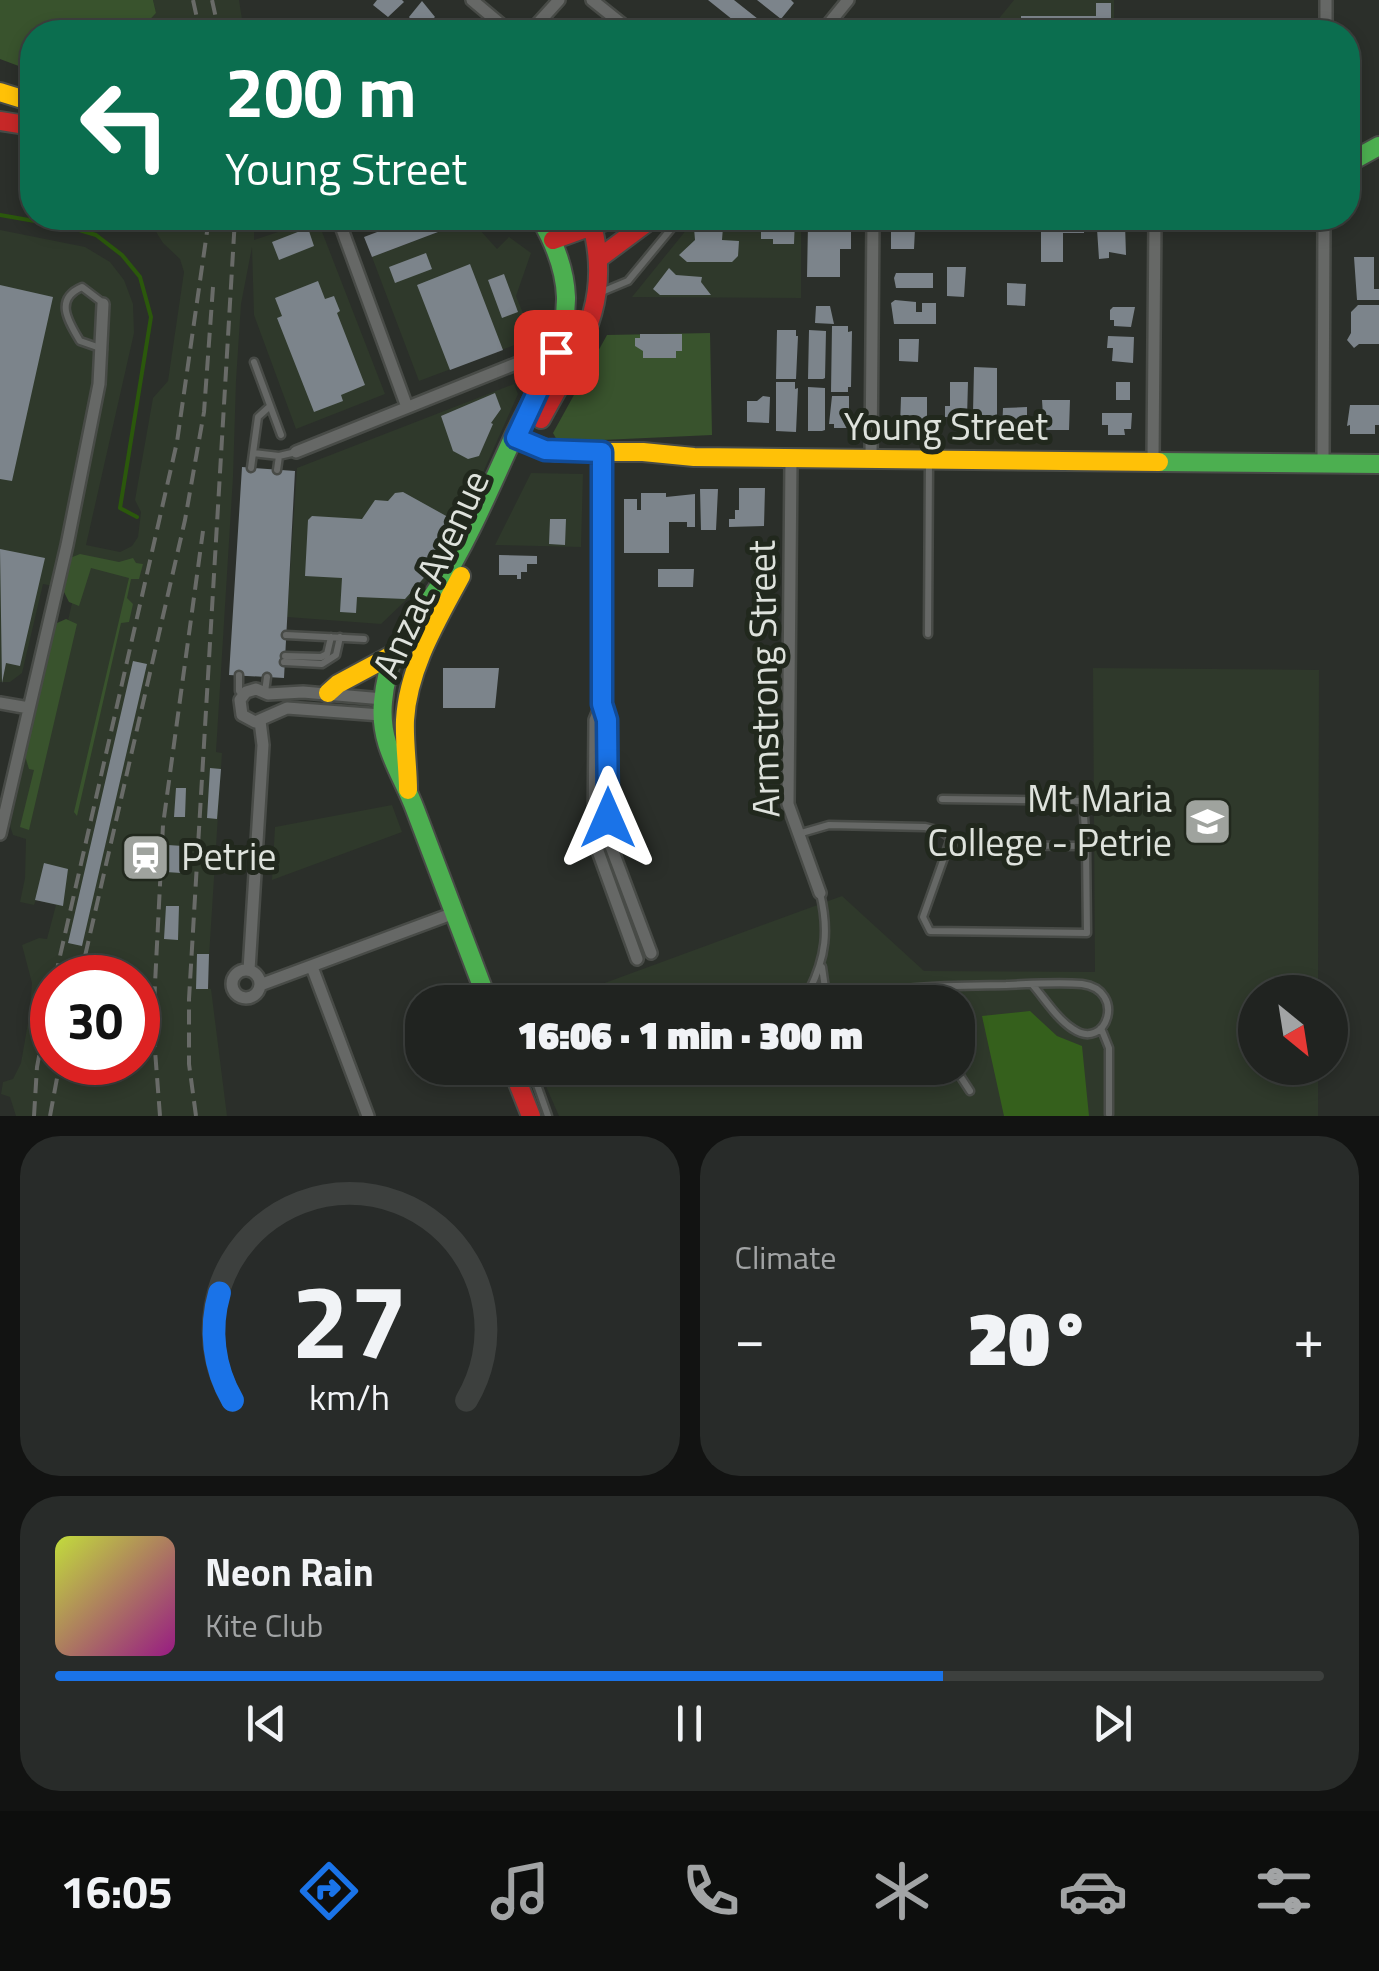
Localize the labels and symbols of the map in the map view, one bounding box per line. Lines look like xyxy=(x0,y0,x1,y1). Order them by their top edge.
pin xyxy=(514,310,599,395)
street label: Young Street xyxy=(844,397,1048,455)
street label: Anzac Avenue xyxy=(357,460,504,687)
street label: Armstrong Street xyxy=(732,540,794,818)
position arrow xyxy=(556,766,660,870)
place label: Mt Maria College - Petrie xyxy=(927,769,1172,871)
school or university icon: Mt Maria College - Petrie xyxy=(1181,795,1233,847)
place label: Petrie xyxy=(181,827,276,885)
station icon: Petrie xyxy=(120,831,172,883)
speed limit sign: 30 xyxy=(30,955,160,1085)
north arrow xyxy=(1238,975,1348,1085)

